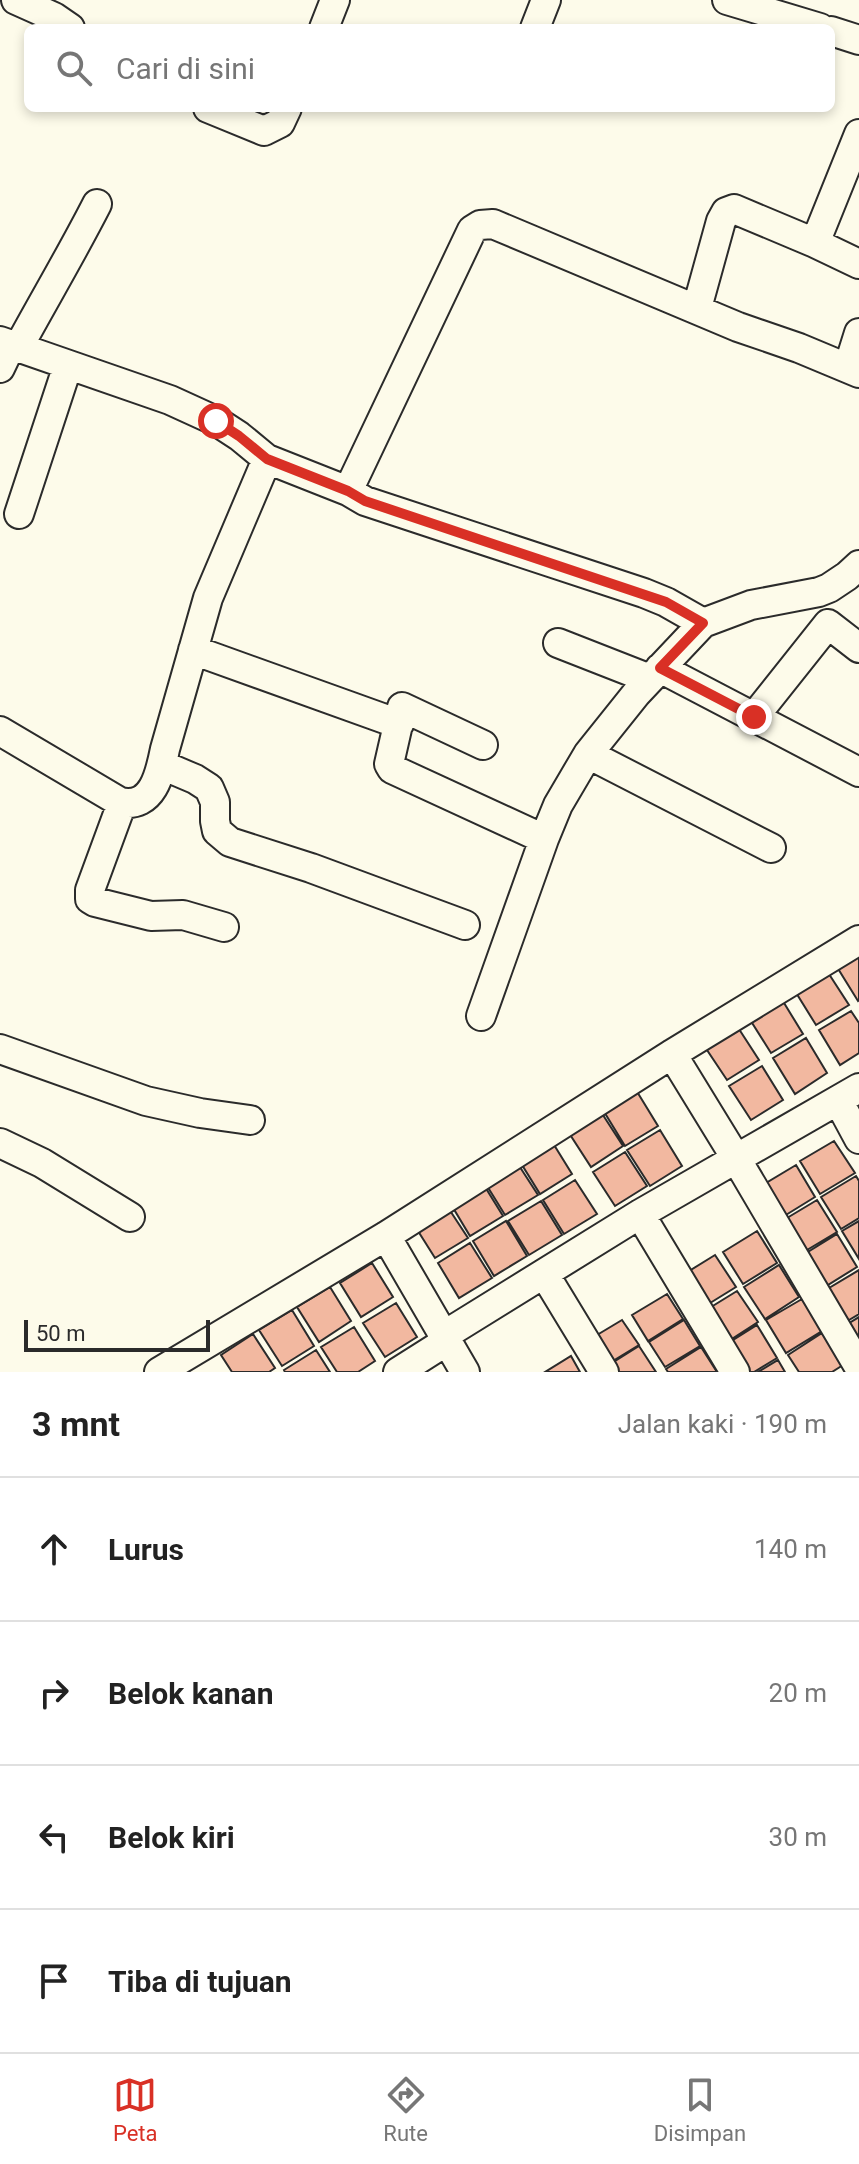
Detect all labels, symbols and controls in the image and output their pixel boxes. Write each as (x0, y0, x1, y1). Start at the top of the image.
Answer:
search box (24, 24, 835, 112)
icon: search (52, 46, 96, 90)
text: Cari di sini (116, 51, 255, 86)
route start (198, 403, 234, 439)
route end (736, 699, 772, 735)
scale bar (24, 1316, 210, 1352)
text: 50 m (36, 1321, 85, 1346)
text: 3 mnt (32, 1404, 120, 1444)
text: Jalan kaki · 190 m (618, 1409, 827, 1439)
icon: ahead (32, 1527, 76, 1571)
text: Lurus (108, 1532, 184, 1567)
text: 140 m (754, 1534, 827, 1564)
icon: right (32, 1671, 76, 1715)
text: Belok kanan (108, 1676, 273, 1711)
text: 20 m (769, 1678, 827, 1708)
icon: left (32, 1815, 76, 1859)
text: Belok kiri (108, 1820, 235, 1855)
text: 30 m (769, 1822, 827, 1852)
icon: arrive (32, 1959, 76, 2003)
text: Tiba di tujuan (108, 1964, 292, 1999)
tab: Peta (113, 2073, 158, 2146)
tab: Rute (383, 2073, 428, 2146)
tab: Disimpan (654, 2073, 746, 2146)

